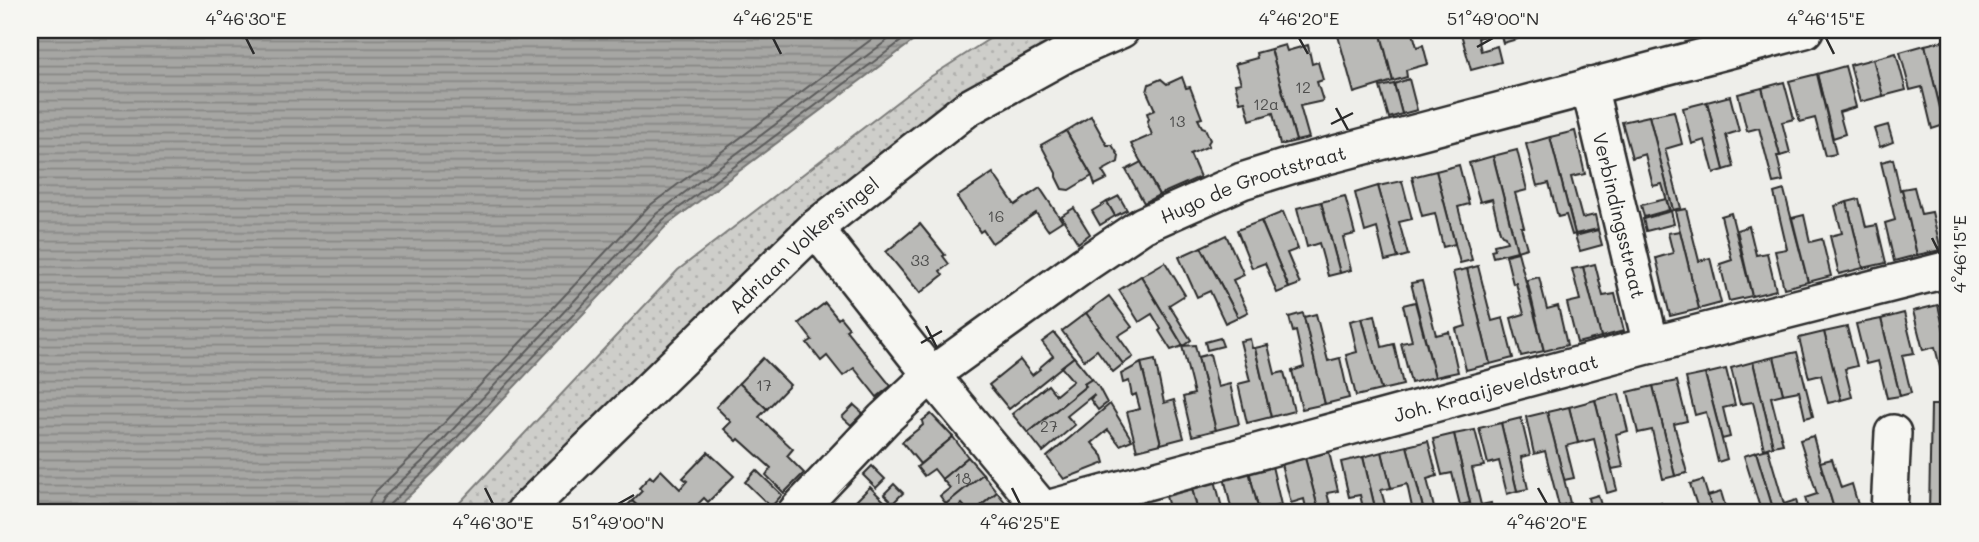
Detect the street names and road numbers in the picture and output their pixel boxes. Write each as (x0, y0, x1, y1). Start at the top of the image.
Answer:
street label: Verbindingsstraat (1588, 130, 1652, 301)
street label: Hugo de Grootstraat (1156, 139, 1349, 228)
street label: Adriaan Volkersingel (723, 170, 884, 318)
street label: Joh. Kraaijeveldstraat (1391, 347, 1601, 427)

